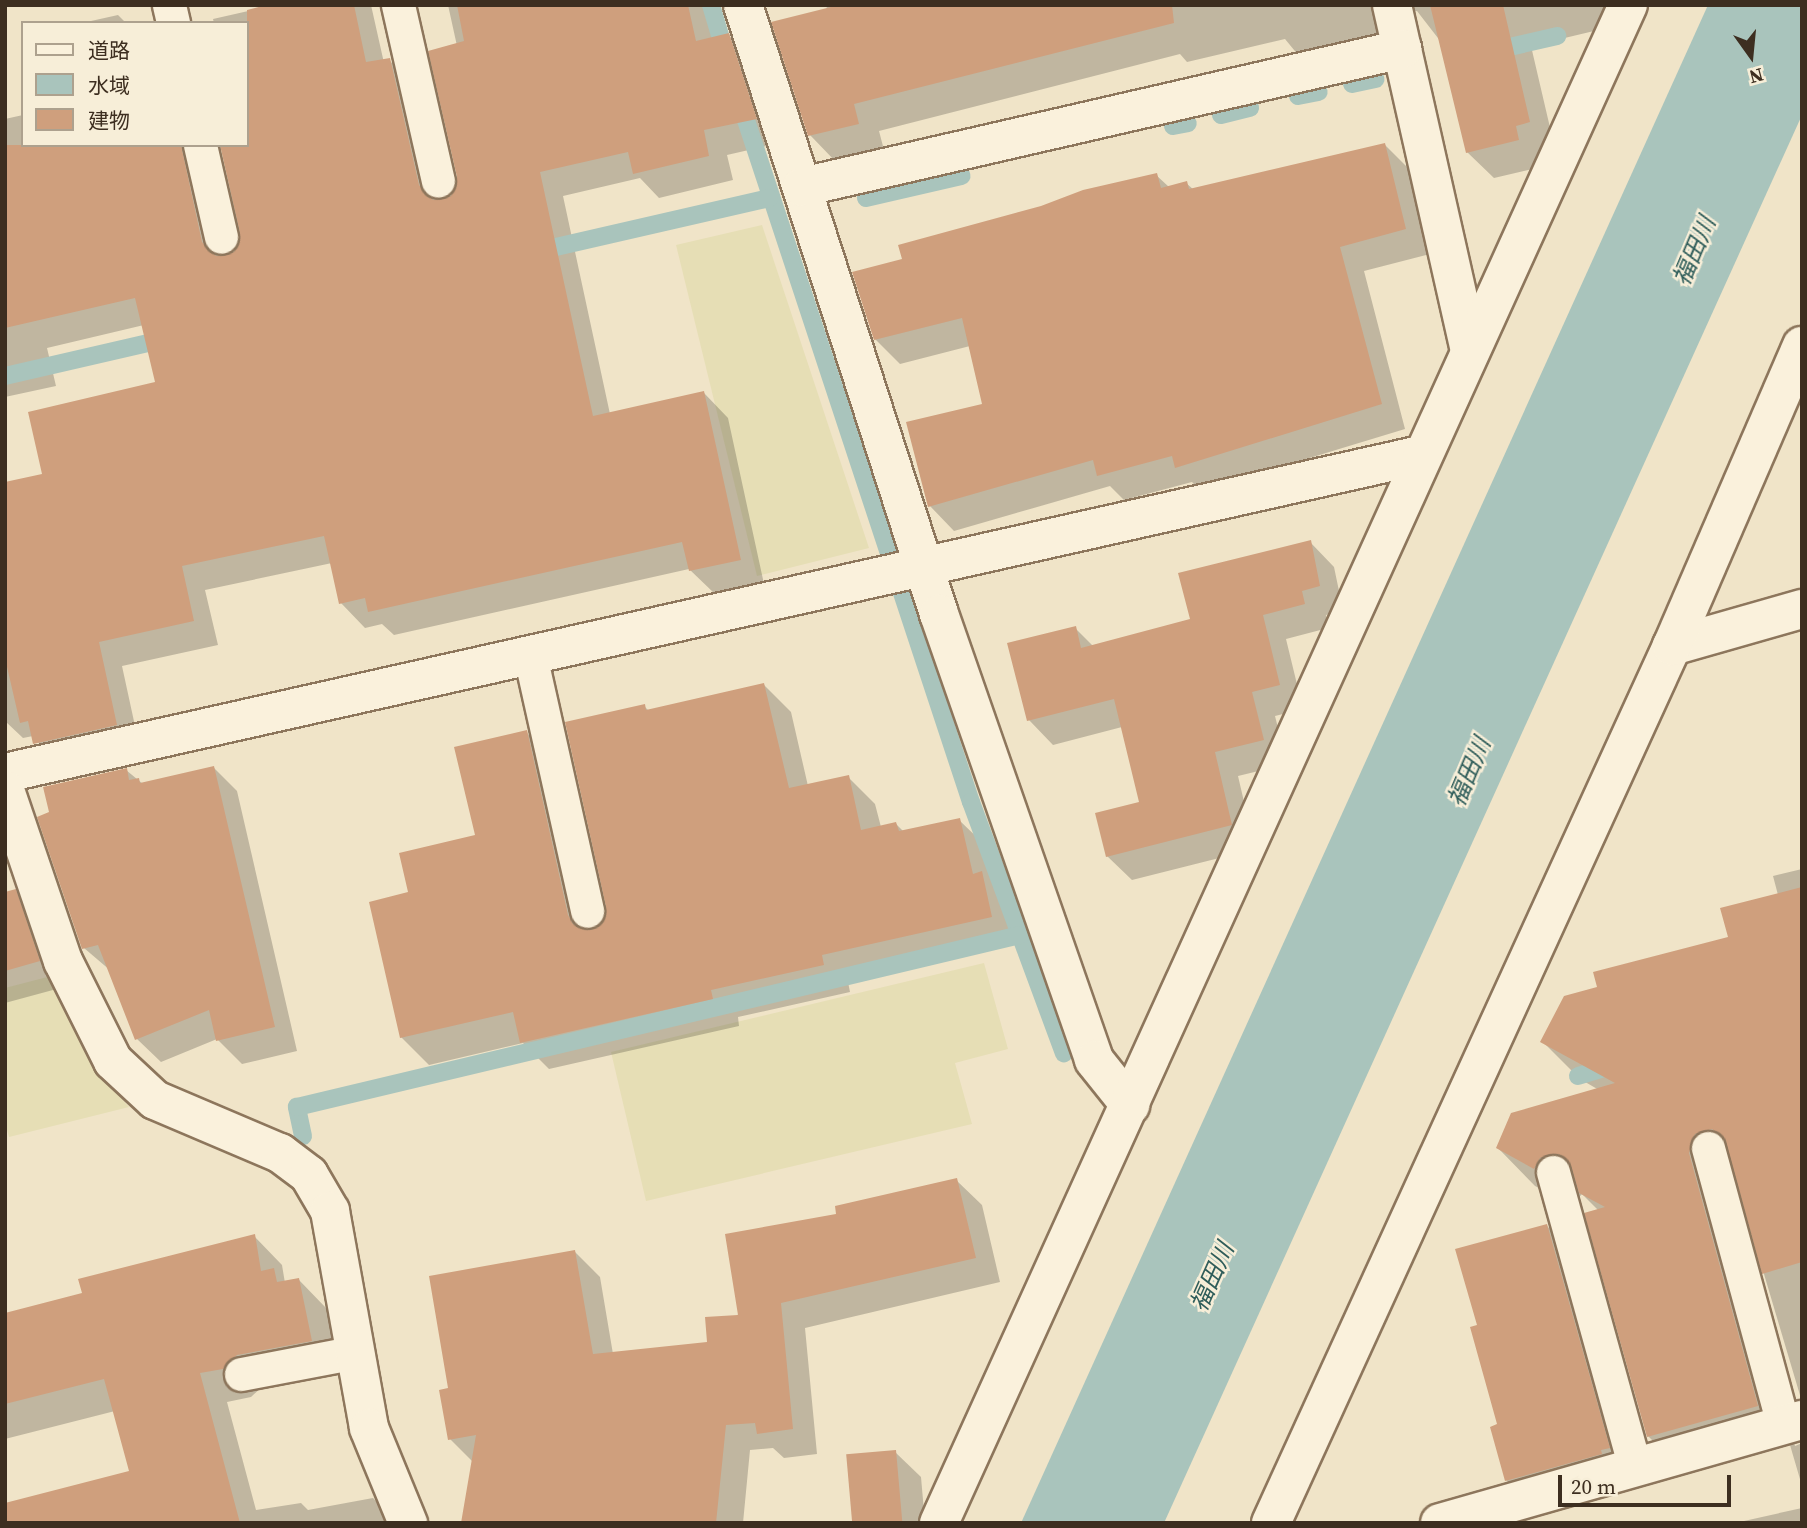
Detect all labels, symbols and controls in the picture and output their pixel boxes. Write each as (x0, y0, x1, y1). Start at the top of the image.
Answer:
legend (21, 21, 248, 147)
north arrow (1716, 21, 1786, 91)
text: 道路 (88, 36, 130, 65)
text: N (1746, 62, 1766, 91)
text: 水域 (88, 71, 130, 100)
text: 建物 (88, 106, 130, 135)
water label: 福田川 (1667, 212, 1721, 290)
water label: 福田川 (1442, 733, 1496, 811)
water label: 福田川 (1184, 1238, 1240, 1316)
scale bar (1562, 1462, 1735, 1506)
text: 20 m (1571, 1472, 1616, 1501)

